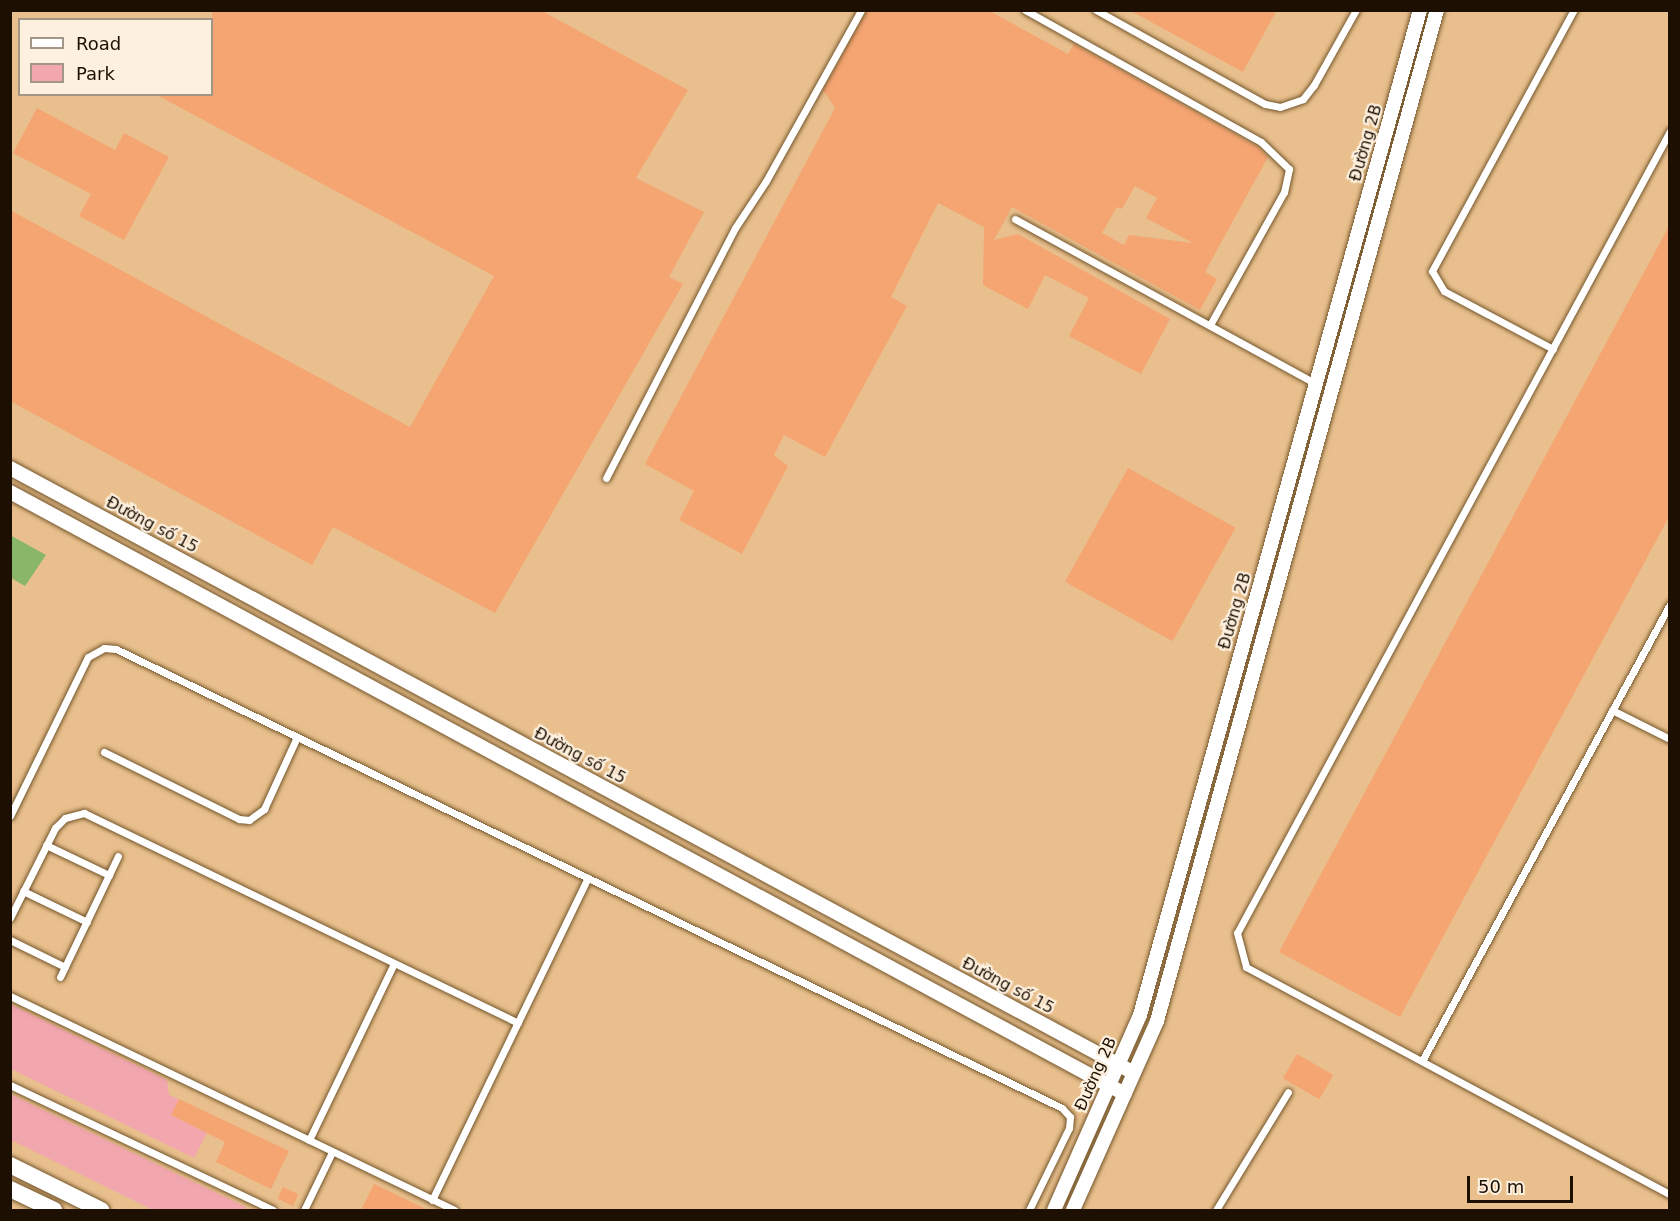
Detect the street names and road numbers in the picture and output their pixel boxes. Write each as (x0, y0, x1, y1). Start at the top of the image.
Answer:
street label: Đường 2B (1346, 102, 1386, 184)
street label: Đường số 15 (103, 493, 201, 557)
street label: Đường 2B (1215, 570, 1255, 652)
street label: Đường số 15 (531, 724, 629, 788)
street label: Đường số 15 (959, 954, 1057, 1018)
street label: Đường 2B (1071, 1034, 1121, 1114)

